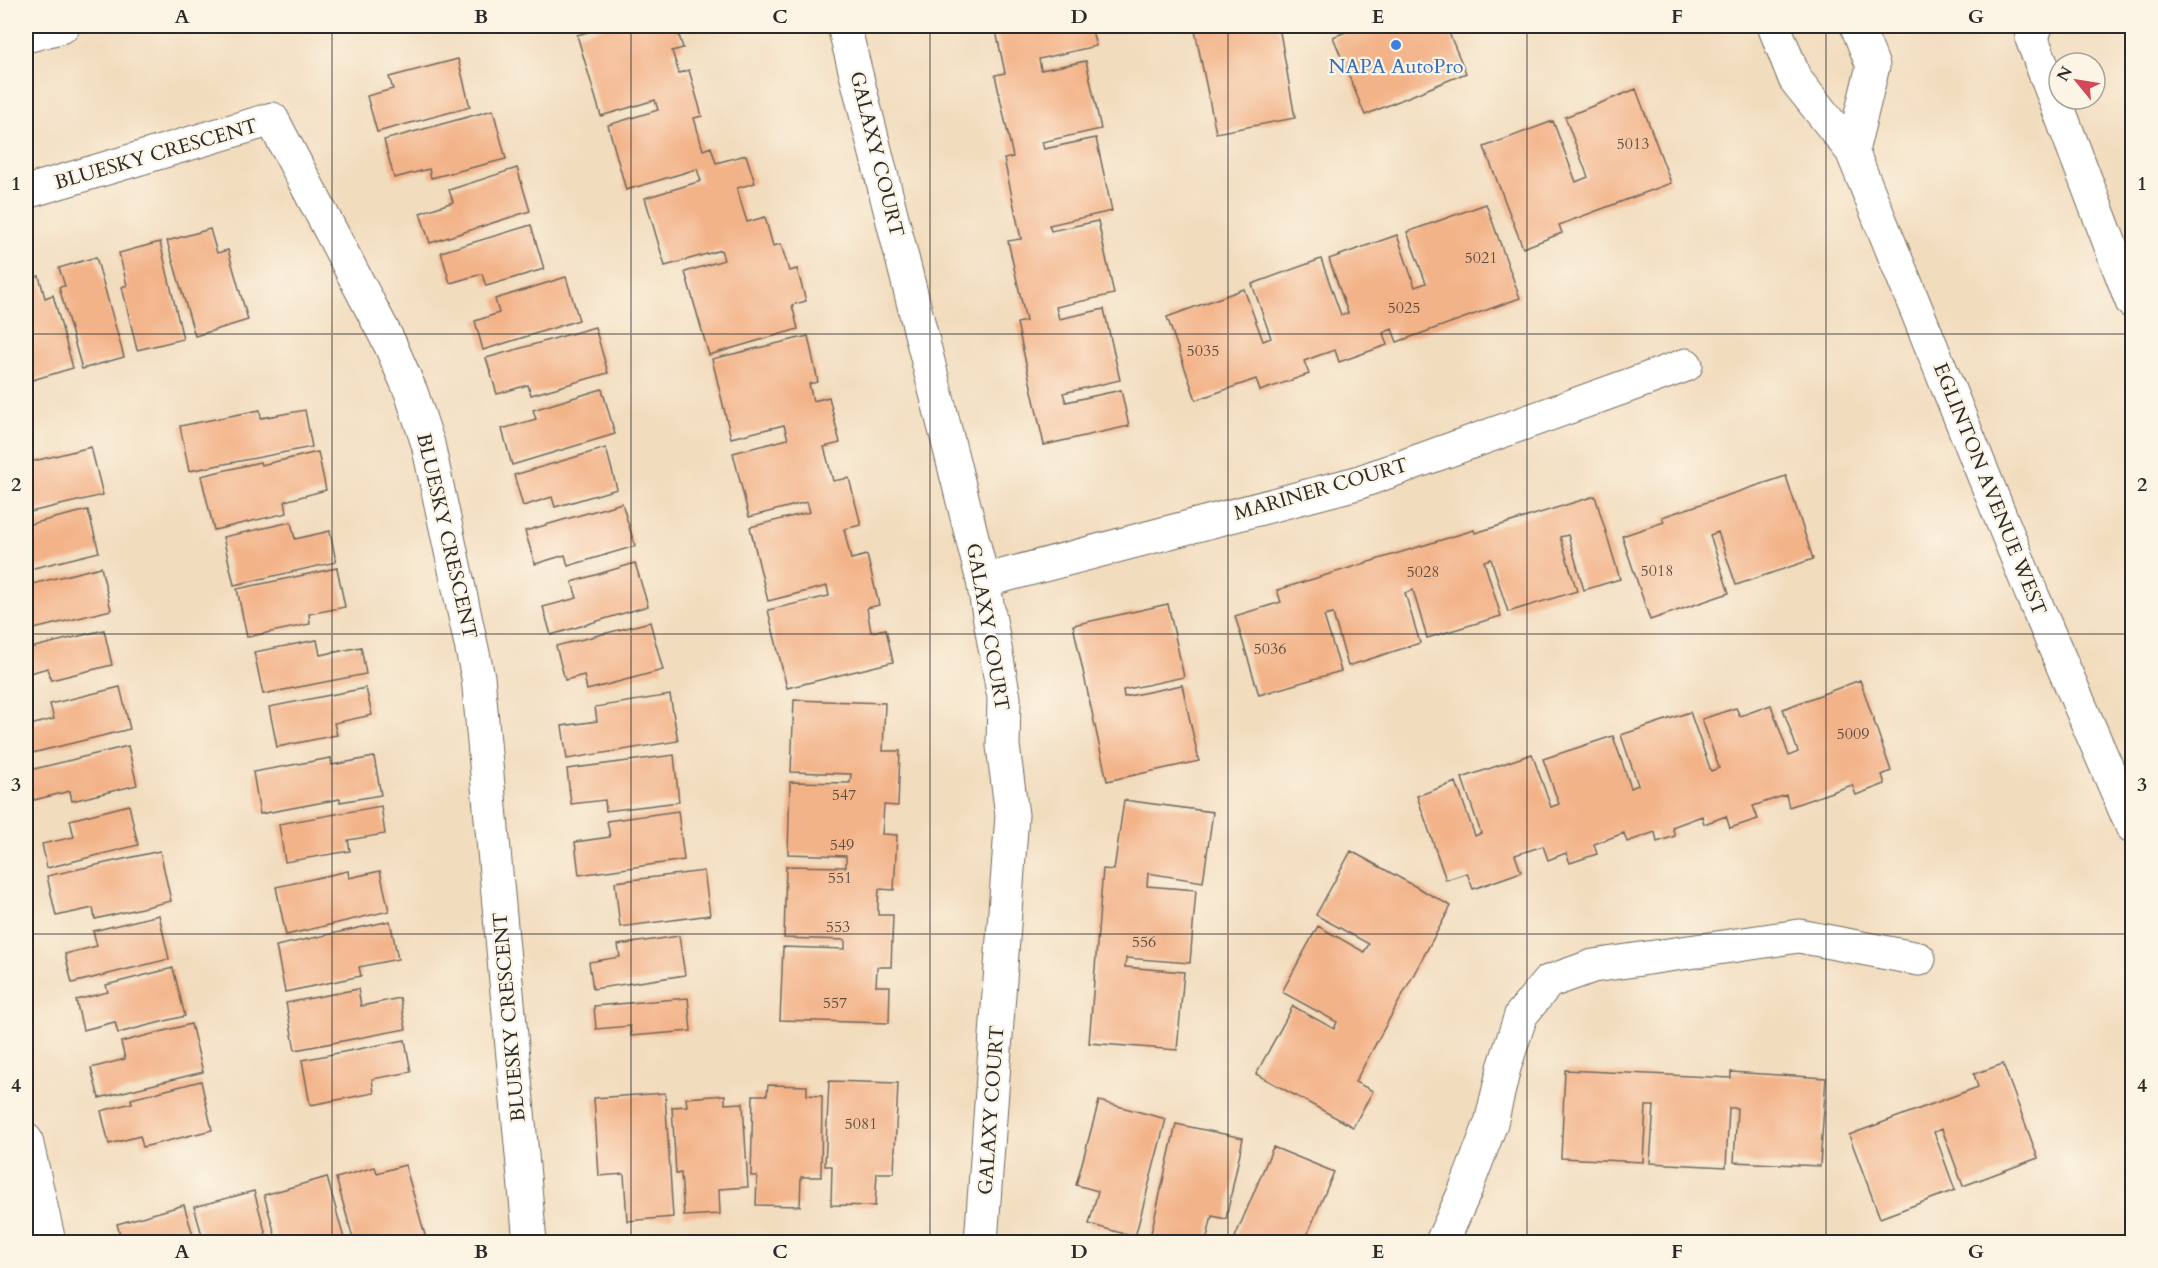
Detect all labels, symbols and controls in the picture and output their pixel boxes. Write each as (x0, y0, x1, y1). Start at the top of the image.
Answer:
text: A (174, 3, 190, 30)
text: B (474, 3, 488, 30)
text: C (772, 3, 788, 30)
text: D (1070, 3, 1088, 30)
text: E (1372, 3, 1384, 30)
text: F (1671, 3, 1683, 30)
text: G (1968, 3, 1984, 30)
marker: NAPA AutoPro (1389, 38, 1403, 52)
north arrow (2047, 51, 2107, 111)
place label: NAPA AutoPro (1329, 53, 1464, 80)
text: N (2052, 62, 2078, 86)
street label: GALAXY COURT (843, 68, 911, 240)
street label: BLUESKY CRESCENT (51, 112, 261, 196)
house number: 5013 (1617, 133, 1649, 155)
text: 1 (11, 170, 21, 197)
text: 1 (2137, 170, 2147, 197)
house number: 5021 (1465, 247, 1497, 269)
house number: 5025 (1388, 297, 1420, 319)
house number: 5035 (1187, 340, 1219, 362)
street label: EGLINTON AVENUE WEST (1927, 359, 2053, 620)
street label: BLUESKY CRESCENT (410, 430, 484, 642)
street label: MARINER COURT (1231, 451, 1411, 527)
text: 2 (11, 471, 21, 498)
text: 2 (2137, 471, 2147, 498)
street label: GALAXY COURT (960, 541, 1016, 713)
house number: 5018 (1641, 560, 1673, 582)
house number: 5028 (1407, 561, 1439, 583)
house number: 5036 (1254, 638, 1286, 660)
house number: 5009 (1837, 723, 1869, 745)
text: 3 (11, 771, 21, 798)
text: 3 (2137, 771, 2147, 798)
house number: 547 (832, 784, 856, 806)
house number: 549 (830, 834, 854, 856)
house number: 551 (828, 867, 852, 889)
street label: BLUESKY CRESCENT (486, 911, 532, 1123)
house number: 553 (826, 916, 850, 938)
house number: 556 (1132, 931, 1156, 953)
house number: 557 (823, 992, 847, 1014)
street label: GALAXY COURT (972, 1024, 1010, 1196)
text: 4 (11, 1072, 21, 1099)
text: 4 (2137, 1072, 2147, 1099)
house number: 5081 (845, 1113, 877, 1135)
text: A (174, 1238, 190, 1265)
text: B (474, 1238, 488, 1265)
text: C (772, 1238, 788, 1265)
text: D (1070, 1238, 1088, 1265)
text: E (1372, 1238, 1384, 1265)
text: F (1671, 1238, 1683, 1265)
text: G (1968, 1238, 1984, 1265)

